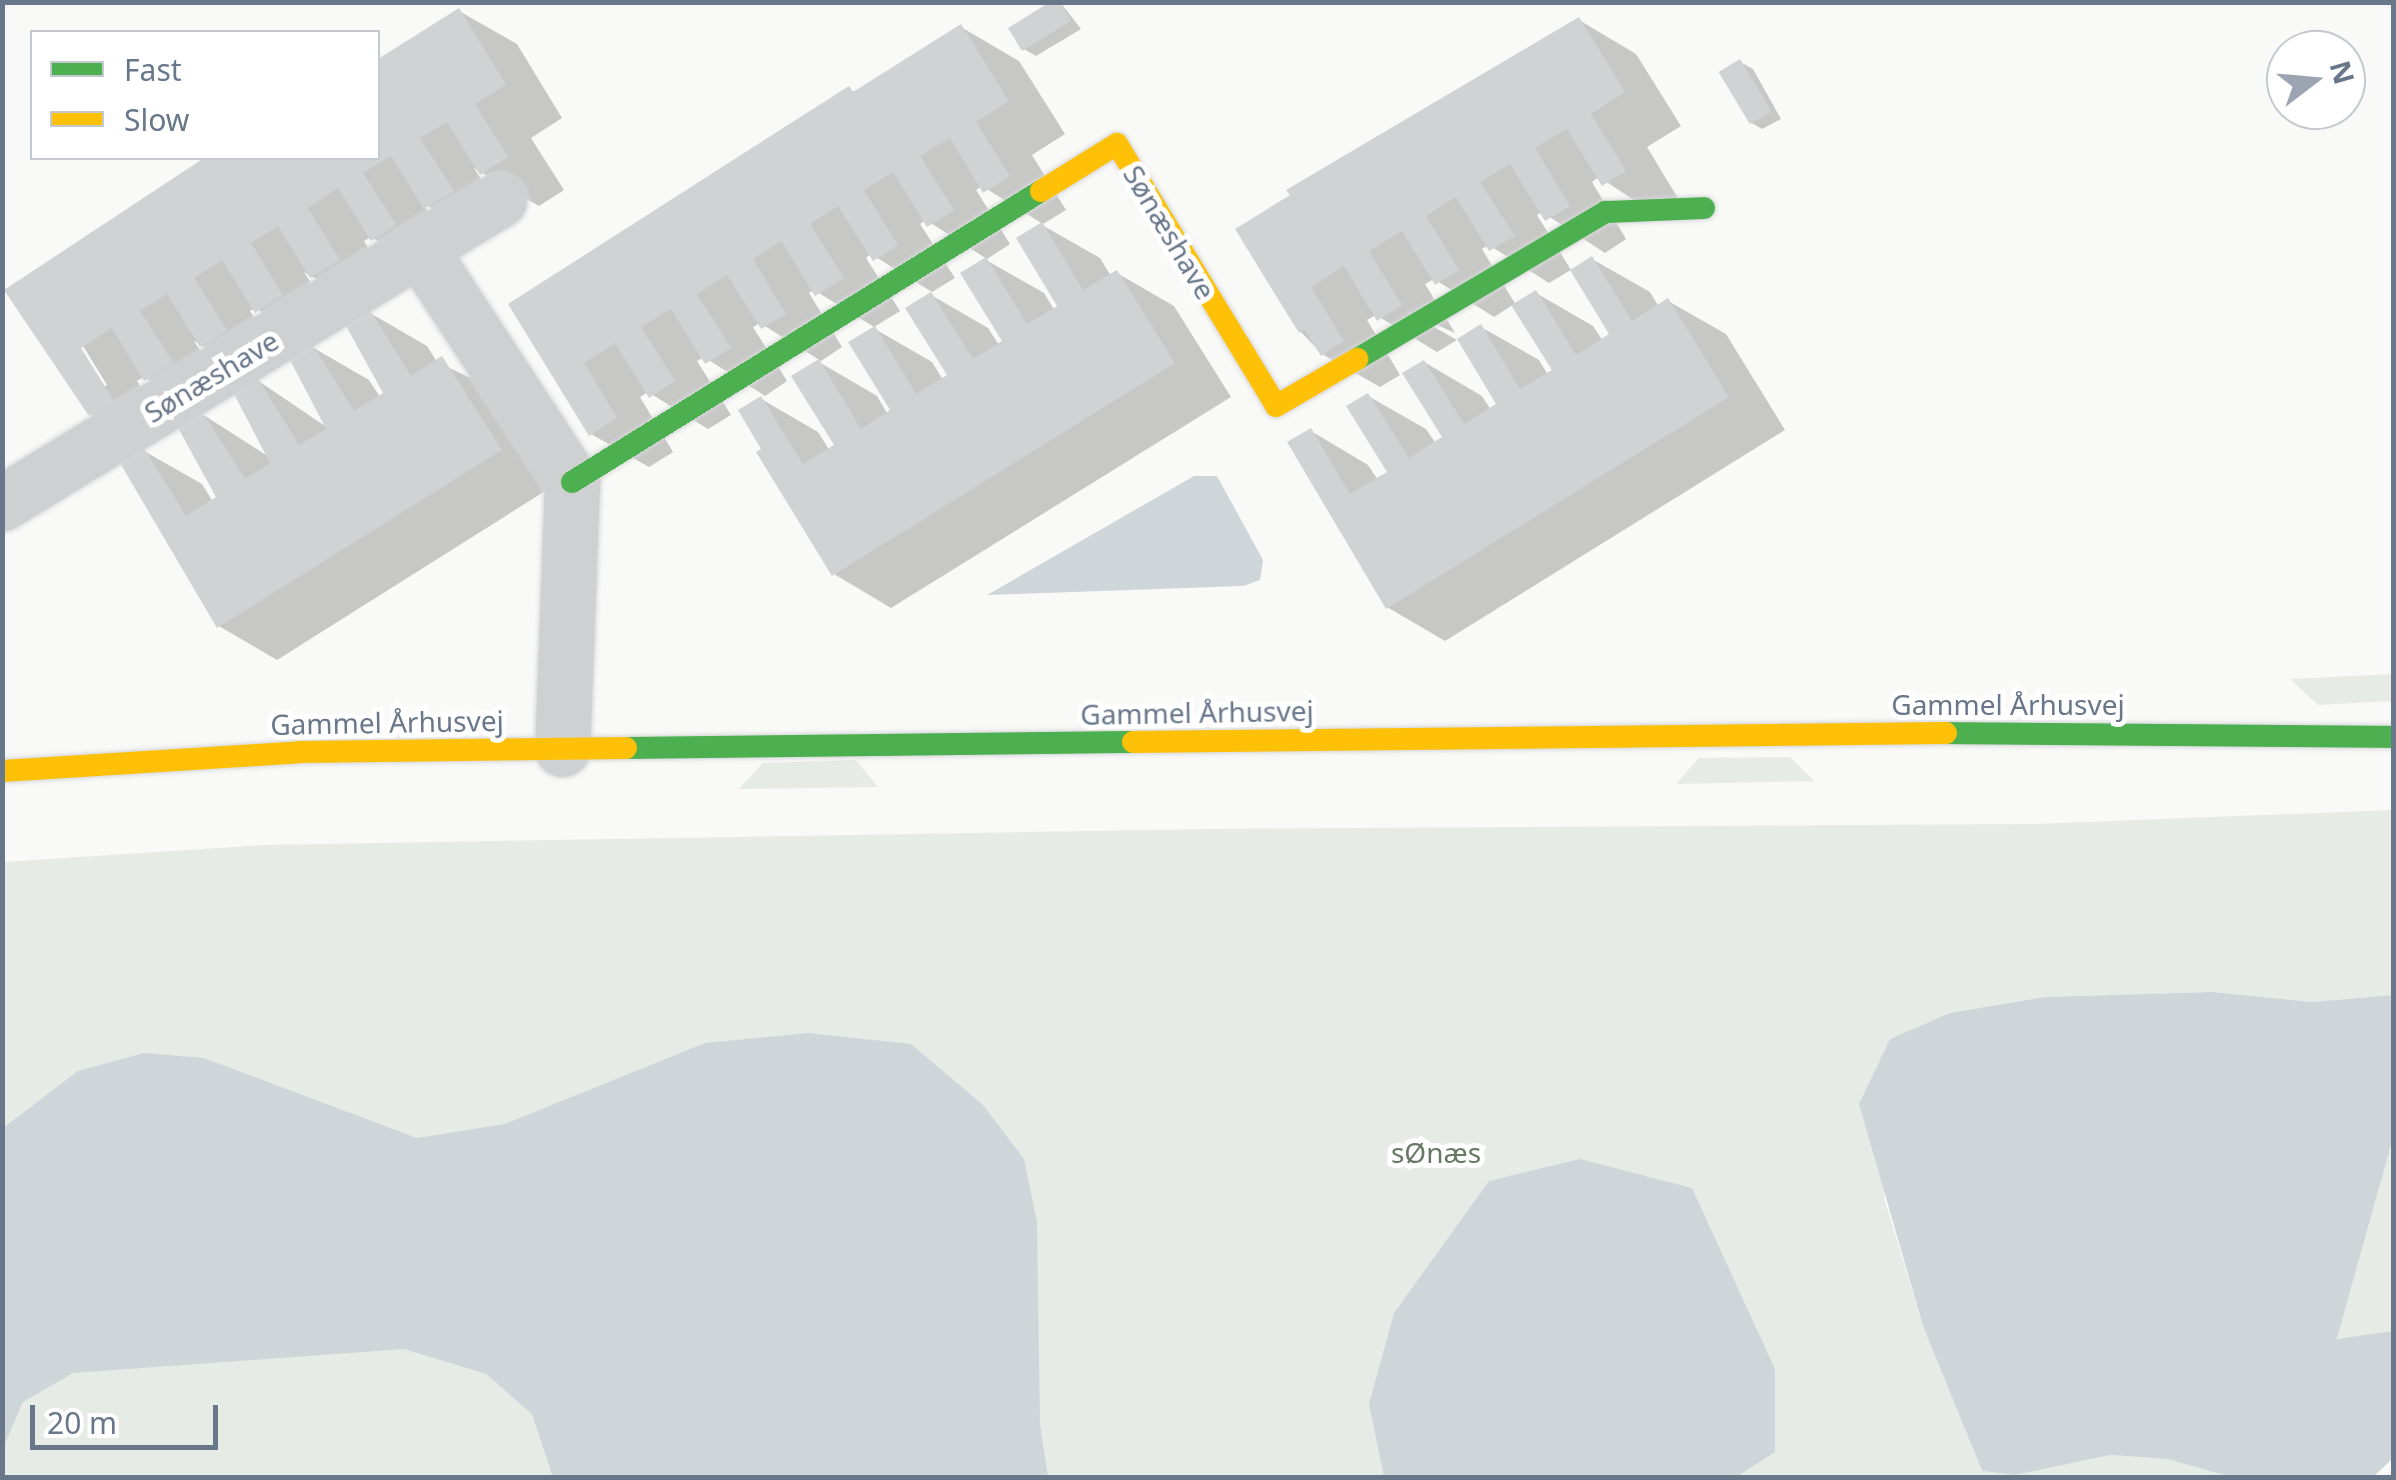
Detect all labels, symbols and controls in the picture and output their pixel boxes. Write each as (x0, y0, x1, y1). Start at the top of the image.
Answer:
legend (30, 30, 380, 160)
north arrow (2266, 30, 2366, 130)
text: Fast (124, 49, 182, 90)
text: N (2322, 56, 2364, 88)
text: Slow (124, 99, 189, 140)
street label: Sønæshave (1117, 159, 1223, 305)
street label: Sønæshave (138, 323, 284, 429)
street label: Gammel Århusvej (1891, 687, 2125, 721)
street label: Gammel Århusvej (1080, 693, 1314, 731)
street label: Gammel Århusvej (270, 703, 504, 741)
park label: sØnæs (1391, 1135, 1481, 1169)
scale bar (35, 1385, 222, 1447)
text: 20 m (47, 1402, 117, 1443)

